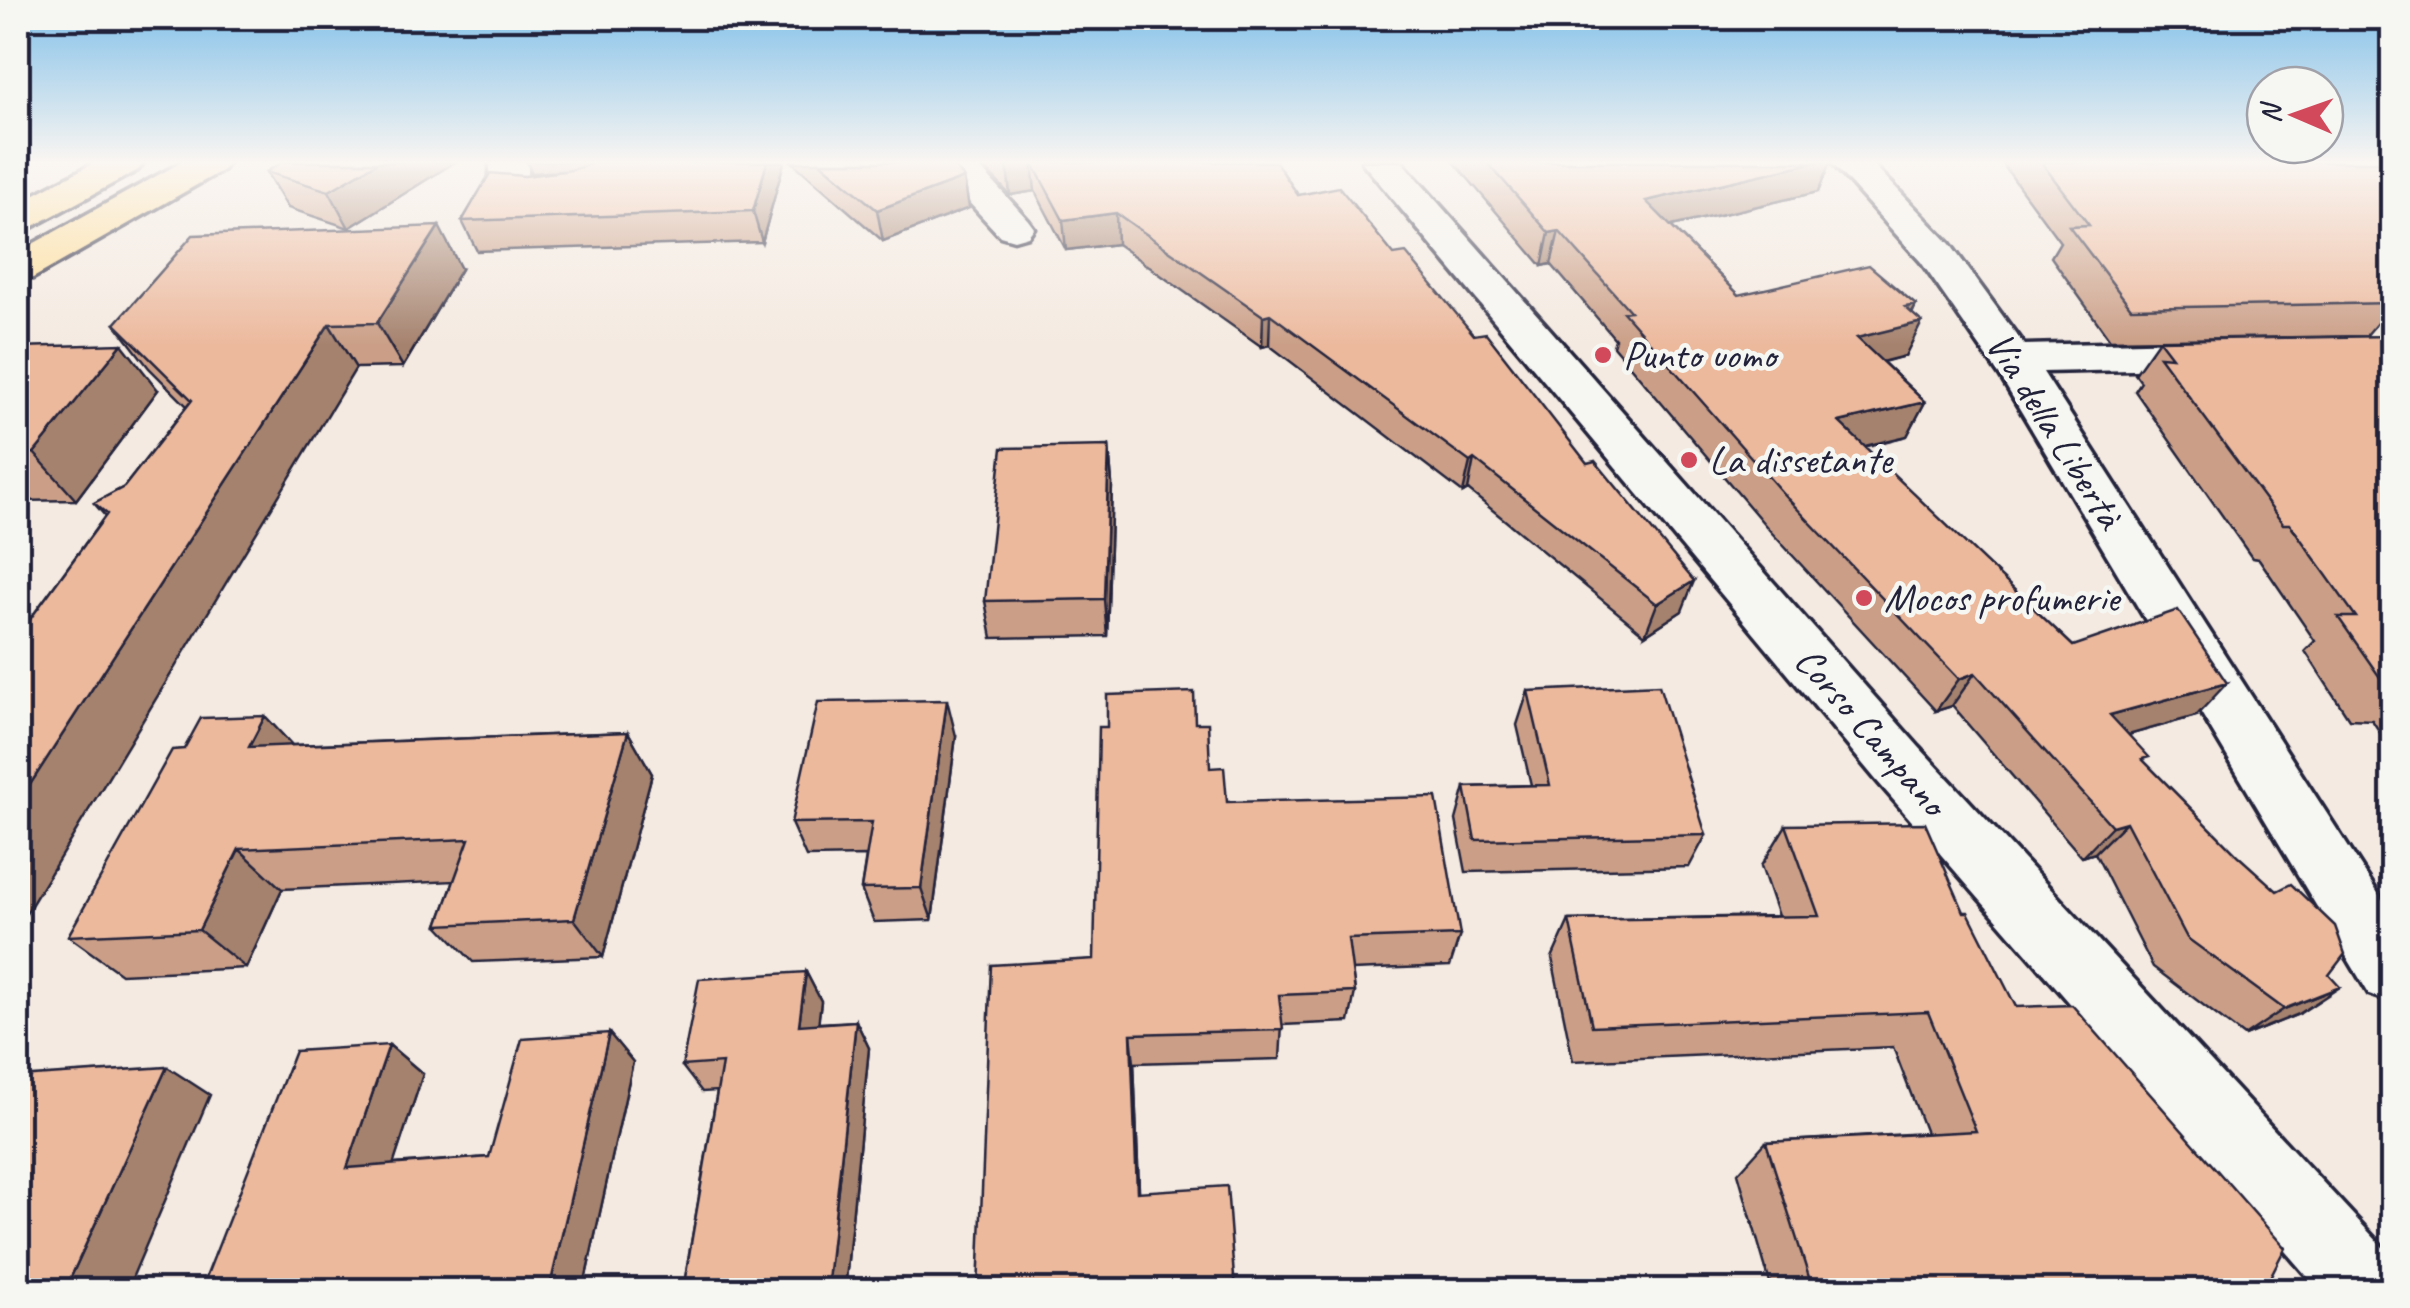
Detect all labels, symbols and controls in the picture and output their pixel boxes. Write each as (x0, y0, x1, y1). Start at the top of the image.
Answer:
north arrow (2245, 65, 2345, 165)
text: N (2253, 100, 2288, 123)
street label: Via della Libertà (1975, 323, 2136, 540)
place label: Punto uomo (1623, 330, 1780, 380)
marker: Punto uomo (1592, 344, 1614, 366)
place label: La dissetante (1709, 435, 1895, 485)
marker: La dissetante (1678, 449, 1700, 471)
place label: Mocos profumerie (1884, 573, 2122, 623)
marker: Mocos profumerie (1853, 587, 1875, 609)
street label: Corso Campano (1784, 636, 1961, 829)

